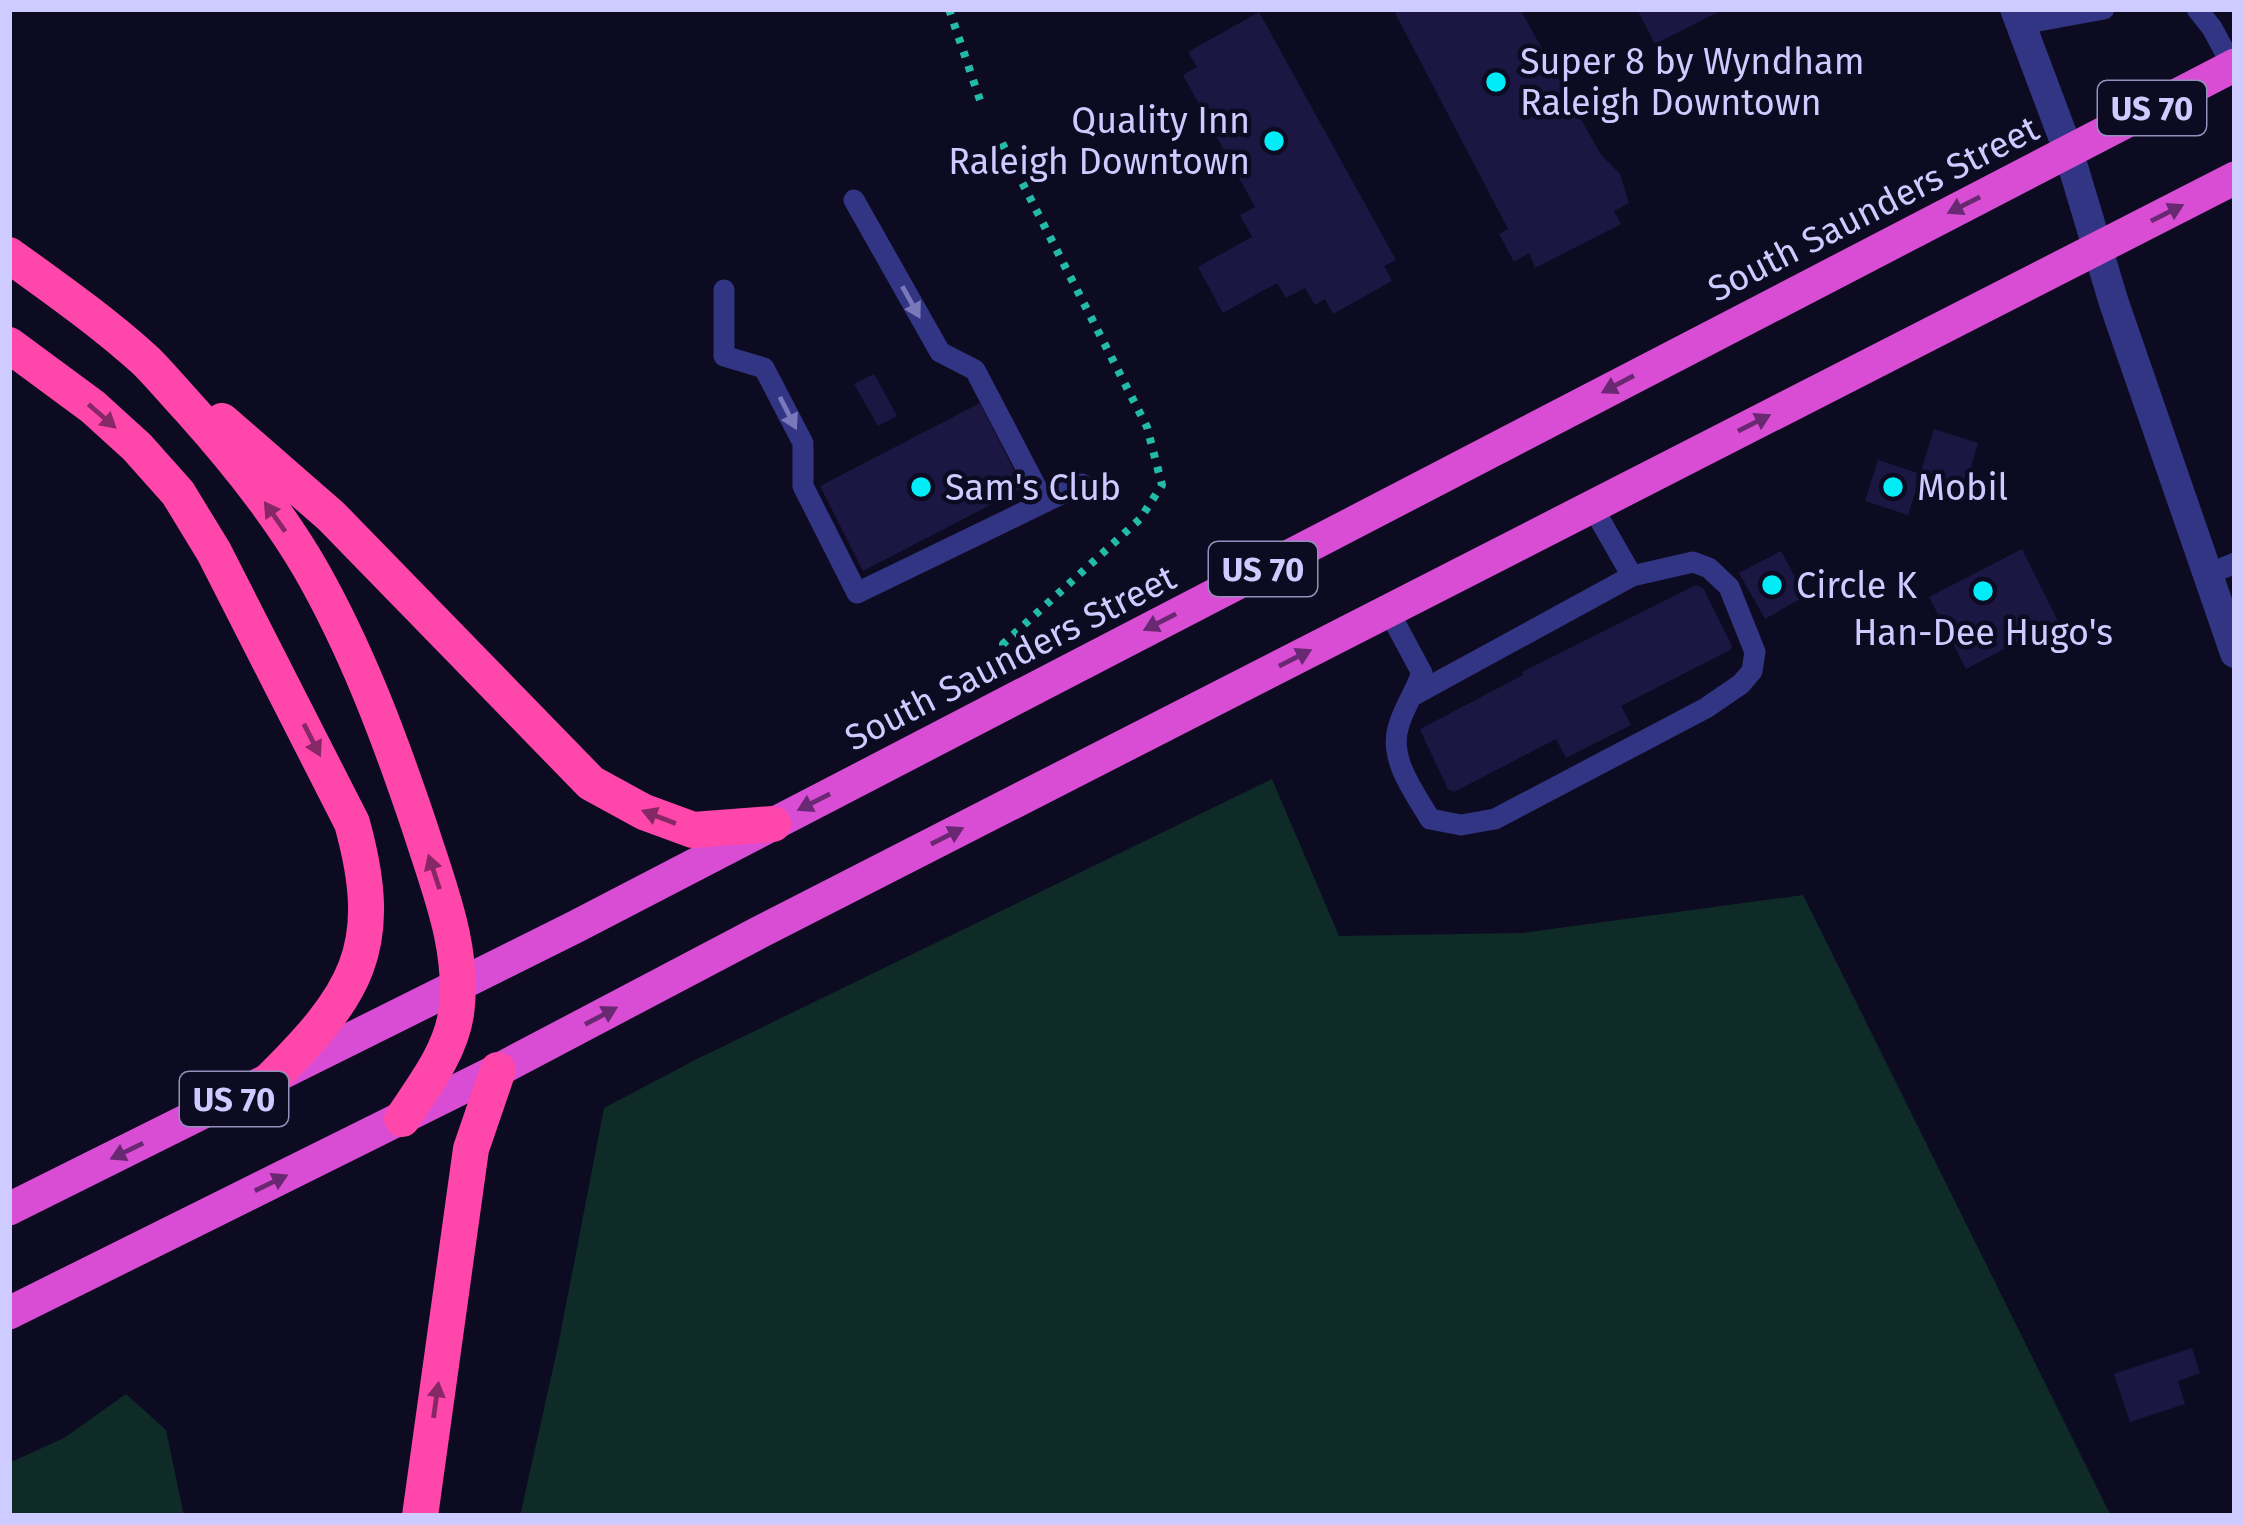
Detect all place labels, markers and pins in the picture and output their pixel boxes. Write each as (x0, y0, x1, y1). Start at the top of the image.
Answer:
place label: Super 8 by Wyndham Raleigh Downtown (1520, 40, 1864, 125)
marker: Super 8 by Wyndham Raleigh Downtown (1483, 69, 1509, 95)
place label: Quality Inn Raleigh Downtown (948, 99, 1250, 184)
marker: Quality Inn Raleigh Downtown (1261, 128, 1287, 154)
place label: Sam's Club (945, 466, 1121, 510)
place label: Mobil (1917, 466, 2008, 510)
marker: Sam's Club (908, 474, 934, 500)
marker: Mobil (1880, 474, 1906, 500)
place label: Circle K (1796, 564, 1918, 608)
marker: Circle K (1759, 572, 1785, 598)
marker: Han-Dee Hugo's (1970, 578, 1996, 604)
place label: Han-Dee Hugo's (1853, 611, 2113, 655)

